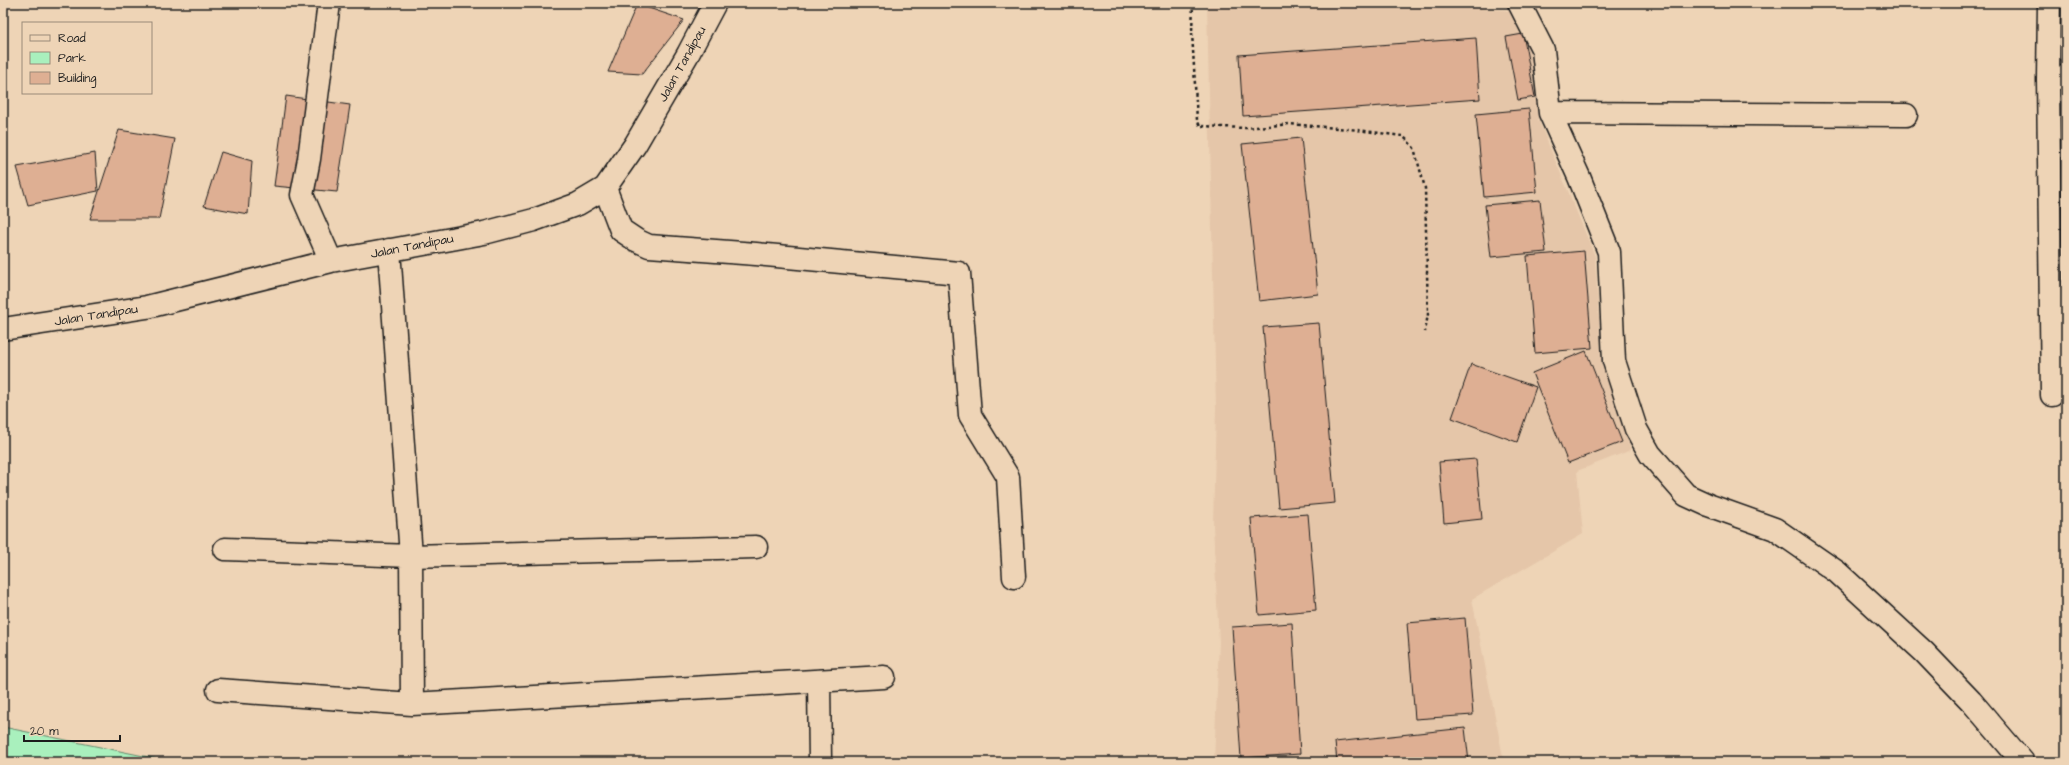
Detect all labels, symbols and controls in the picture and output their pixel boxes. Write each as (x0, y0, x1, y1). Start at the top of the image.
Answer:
legend (22, 22, 152, 94)
street label: Jalan Tandipau (654, 22, 710, 105)
text: Road (58, 30, 86, 47)
text: Park (58, 50, 86, 67)
text: Building (58, 70, 96, 88)
street label: Jalan Tandipau (369, 229, 455, 263)
street label: Jalan Tandipau (53, 299, 139, 330)
scale bar (24, 717, 120, 743)
text: 20 m (30, 723, 59, 740)

